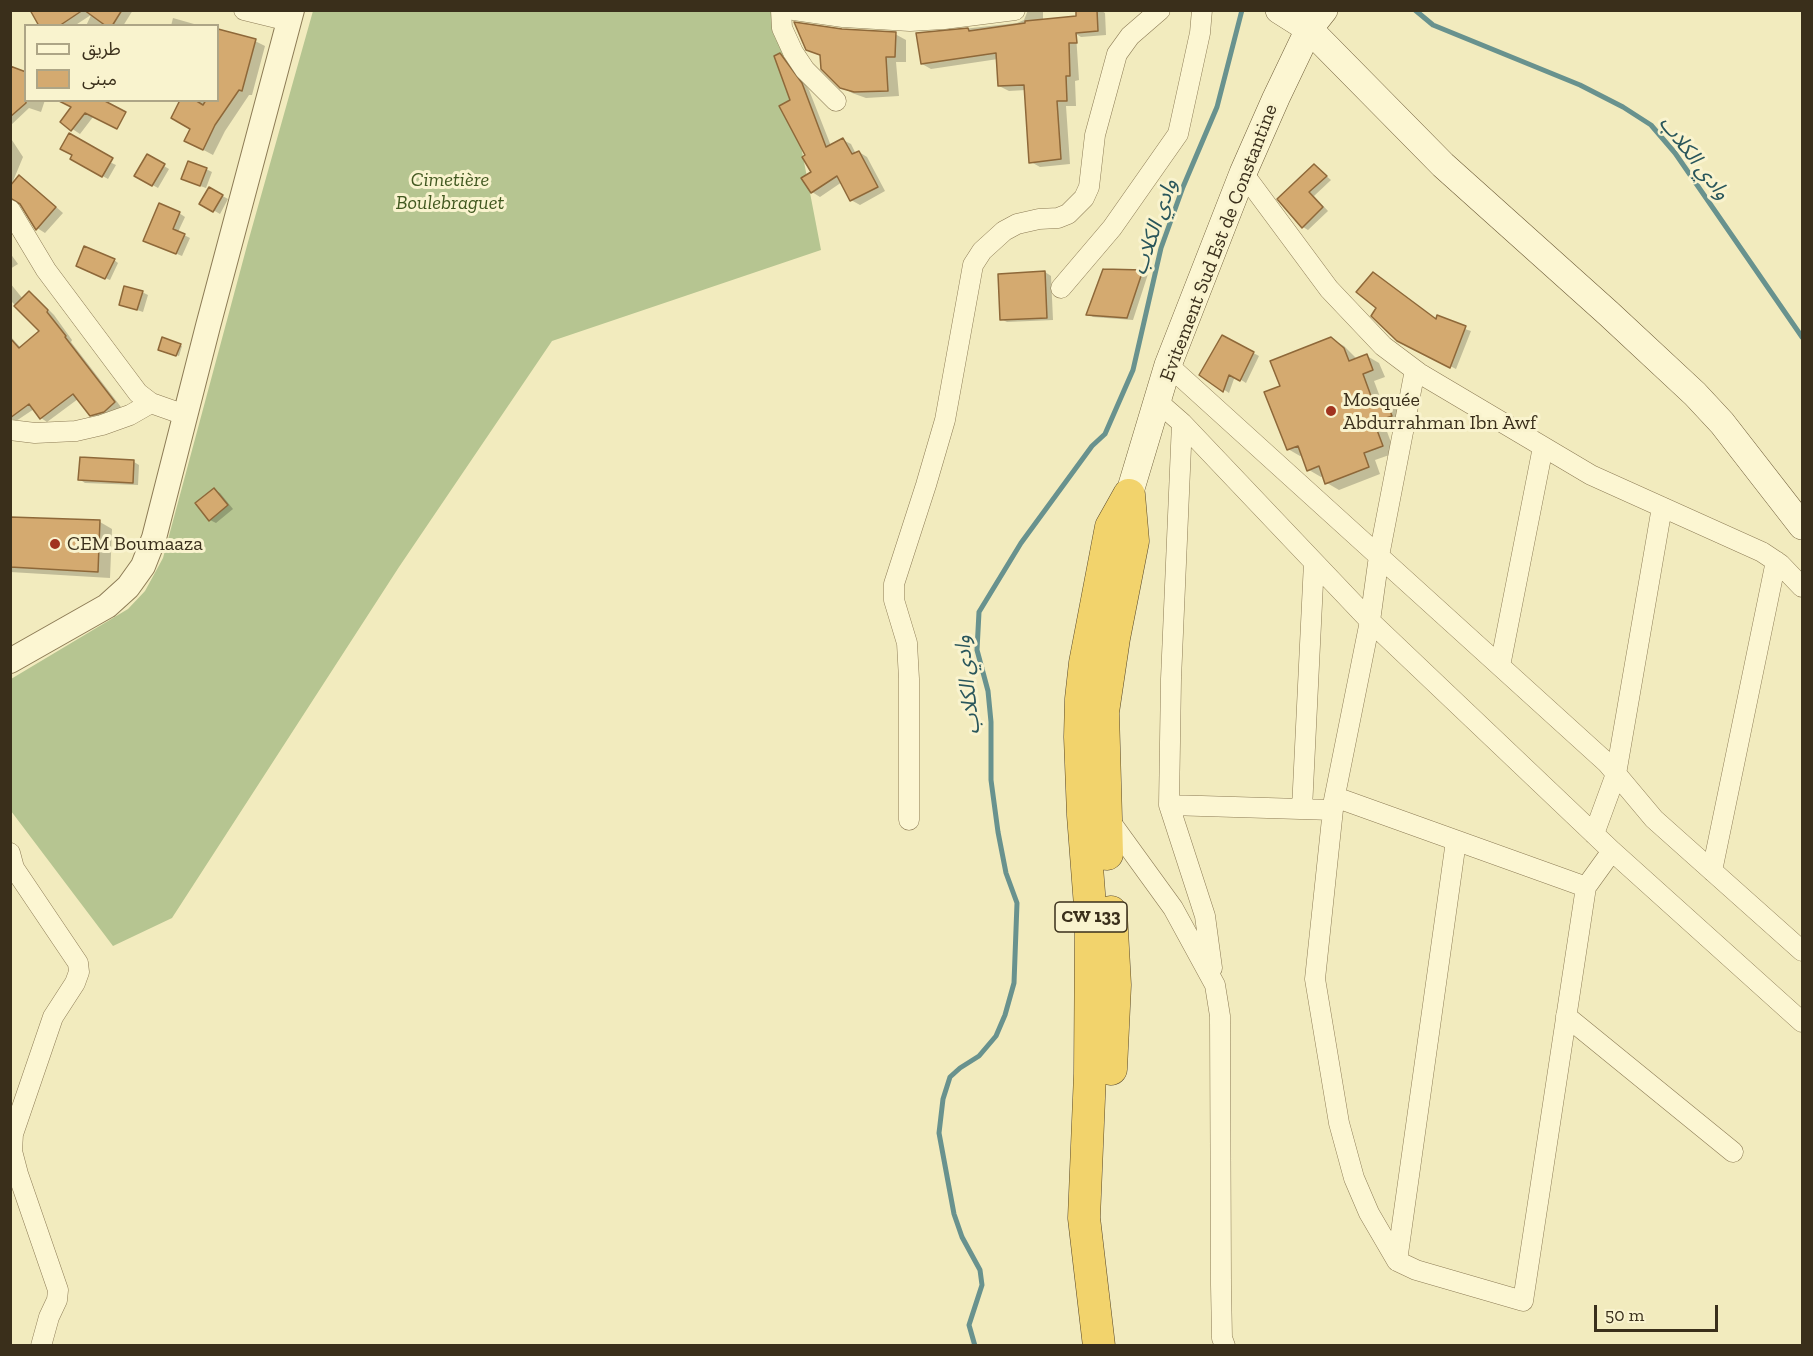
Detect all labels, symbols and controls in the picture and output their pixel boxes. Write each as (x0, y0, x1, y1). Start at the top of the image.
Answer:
legend (24, 24, 219, 102)
text: طريق (82, 38, 121, 60)
text: مبنى (82, 68, 117, 90)
street label: Evitement Sud Est de Constantine (1155, 101, 1283, 385)
water label: وادي الكلاب (1653, 111, 1735, 205)
park label: Cimetière Boulebraguet (396, 168, 504, 215)
water label: وادي الكلاب (1127, 176, 1183, 278)
place label: Mosquée Abdurrahman Ibn Awf (1343, 388, 1536, 435)
marker: Mosquée Abdurrahman Ibn Awf (1324, 404, 1338, 418)
place label: CEM Boumaaza (67, 532, 203, 556)
marker: CEM Boumaaza (48, 537, 62, 551)
water label: وادي الكلاب (950, 634, 986, 736)
road number: CW 133 (1055, 902, 1127, 932)
scale bar (1597, 1293, 1722, 1331)
text: 50 m (1605, 1304, 1644, 1326)

